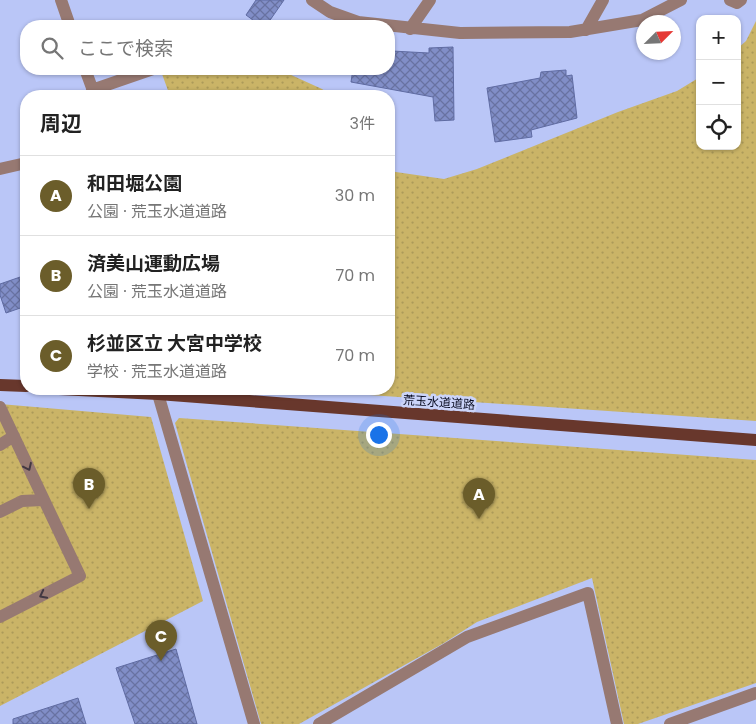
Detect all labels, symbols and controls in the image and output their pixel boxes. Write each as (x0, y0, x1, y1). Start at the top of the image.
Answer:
north arrow (636, 15, 681, 60)
map controls (696, 15, 741, 150)
button: + (696, 15, 741, 60)
search box (20, 20, 395, 75)
icon: search (38, 34, 66, 62)
text: ここで検索 (78, 35, 173, 62)
button: − (696, 60, 741, 105)
button: locate (696, 105, 741, 150)
text: 周辺 (40, 109, 82, 138)
text: 3件 (350, 112, 375, 135)
text: 和田堀公園 (87, 170, 182, 197)
text: A (50, 184, 62, 207)
text: 30 m (335, 184, 375, 207)
text: 公園 · 荒玉水道道路 (87, 200, 227, 223)
text: 済美山運動広場 (87, 250, 220, 277)
text: B (51, 264, 61, 287)
text: 70 m (335, 264, 375, 287)
text: 公園 · 荒玉水道道路 (87, 280, 227, 303)
text: 杉並区立 大宮中学校 (87, 330, 262, 357)
text: C (50, 344, 62, 367)
text: 70 m (335, 344, 375, 367)
text: 学校 · 荒玉水道道路 (87, 360, 227, 383)
street label: 荒玉水道道路 (402, 391, 476, 413)
your location (366, 422, 392, 448)
one-way arrow (21, 462, 32, 471)
pin: B (73, 468, 105, 509)
pin: A (463, 478, 495, 519)
one-way arrow (39, 589, 48, 599)
pin: C (145, 620, 177, 661)

